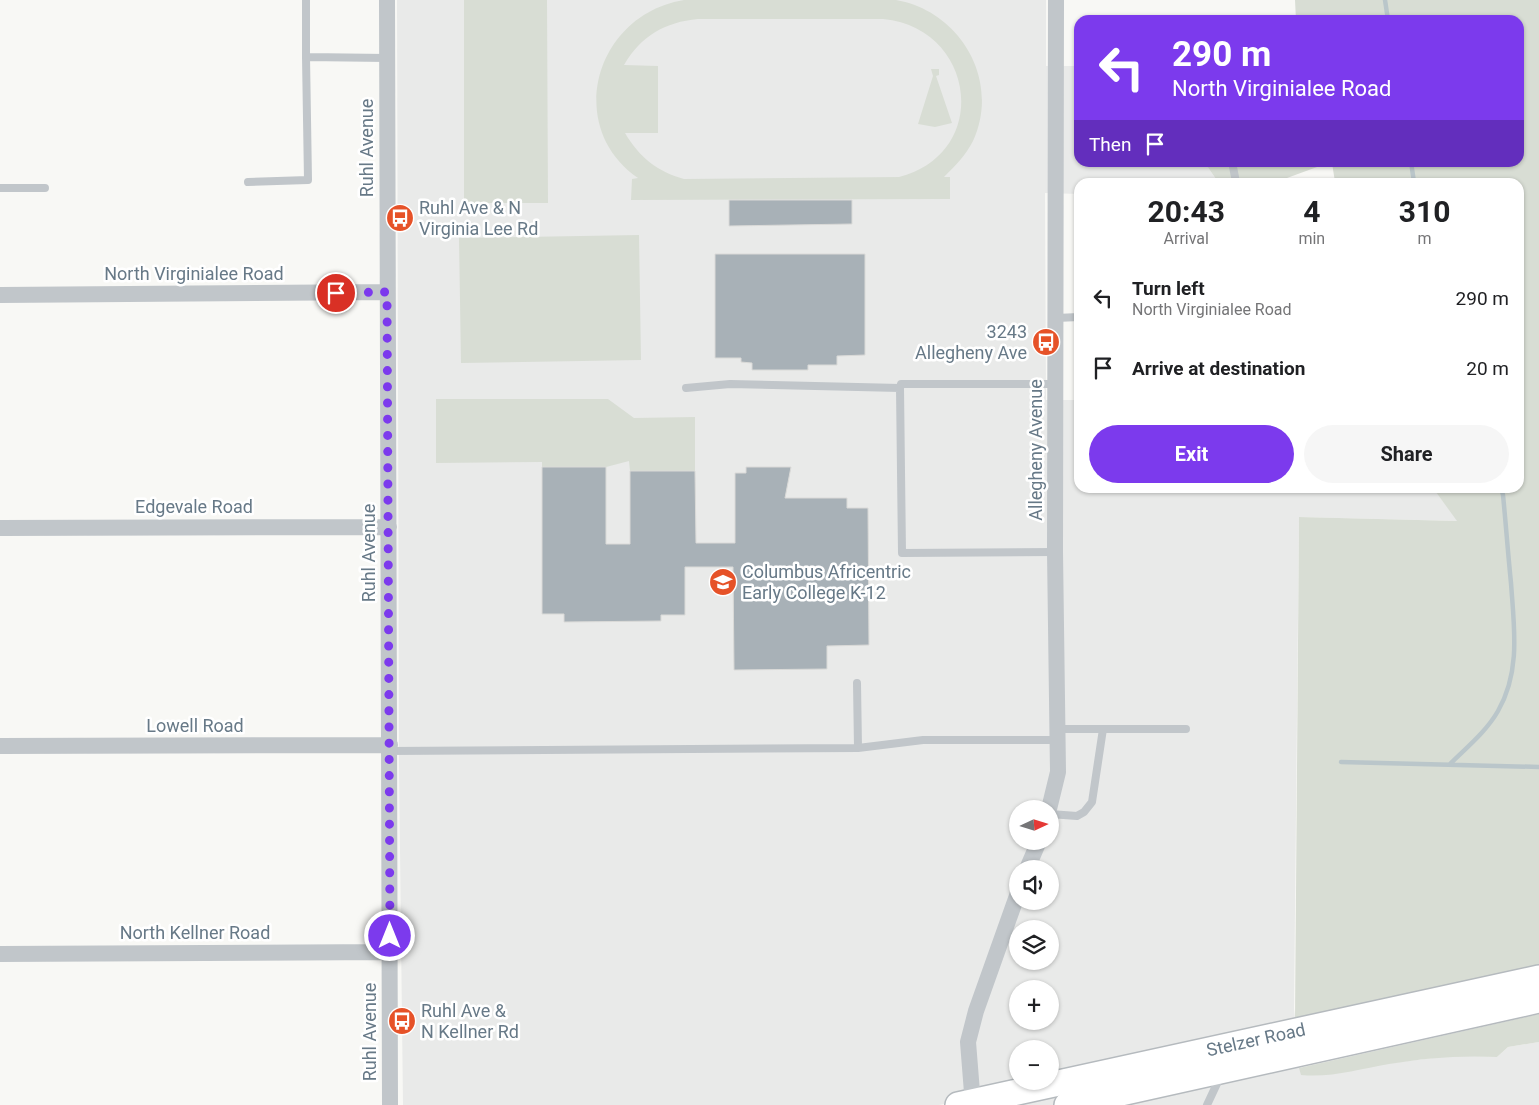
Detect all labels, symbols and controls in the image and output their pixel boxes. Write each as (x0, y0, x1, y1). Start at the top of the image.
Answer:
text: 290 m (1172, 34, 1271, 75)
icon: left (1089, 35, 1154, 100)
text: North Virginialee Road (1172, 76, 1391, 101)
street label: Ruhl Avenue (356, 99, 377, 197)
icon: arrive (1141, 130, 1169, 158)
text: Then (1089, 133, 1131, 156)
text: 20:43 (1148, 194, 1225, 229)
text: 4 (1303, 194, 1320, 229)
text: 310 (1399, 194, 1450, 229)
place label: Ruhl Ave & N Virginia Lee Rd (419, 197, 538, 239)
bus stop icon: Ruhl Ave & N Virginia Lee Rd (385, 203, 415, 233)
text: Arrival (1164, 229, 1209, 248)
text: min (1298, 229, 1325, 248)
text: m (1418, 229, 1432, 248)
street label: North Virginialee Road (104, 263, 284, 284)
pin (315, 272, 357, 314)
text: Turn left (1132, 277, 1205, 300)
icon: arrive (322, 279, 350, 307)
icon: left (1089, 284, 1117, 312)
text: 290 m (1456, 287, 1509, 310)
text: North Virginialee Road (1132, 300, 1292, 319)
place label: 3243 Allegheny Ave (915, 321, 1027, 363)
bus stop icon: 3243 Allegheny Ave (1031, 327, 1061, 357)
icon: arrive (1089, 354, 1117, 382)
text: Arrive at destination (1132, 357, 1305, 380)
text: 20 m (1466, 357, 1509, 380)
street label: Allegheny Avenue (1025, 379, 1046, 521)
button: Exit (1089, 425, 1294, 483)
button: Share (1304, 425, 1509, 483)
street label: Edgevale Road (135, 496, 253, 517)
street label: Ruhl Avenue (358, 504, 379, 602)
place label: Columbus Africentric Early College K-12 (742, 561, 911, 603)
school or university icon: Columbus Africentric Early College K-12 (708, 567, 738, 597)
street label: Lowell Road (146, 715, 244, 736)
north arrow (1009, 800, 1059, 850)
map controls (1009, 800, 1059, 1090)
button: sound (1009, 860, 1059, 910)
position arrow (363, 909, 415, 961)
button: layers (1009, 920, 1059, 970)
street label: North Kellner Road (120, 922, 270, 943)
button: + (1009, 980, 1059, 1030)
street label: Ruhl Avenue (359, 983, 380, 1081)
place label: Ruhl Ave & N Kellner Rd (421, 1000, 519, 1042)
bus stop icon: Ruhl Ave & N Kellner Rd (387, 1006, 417, 1036)
street label: Stelzer Road (1204, 1018, 1307, 1060)
button: − (1009, 1040, 1059, 1090)

